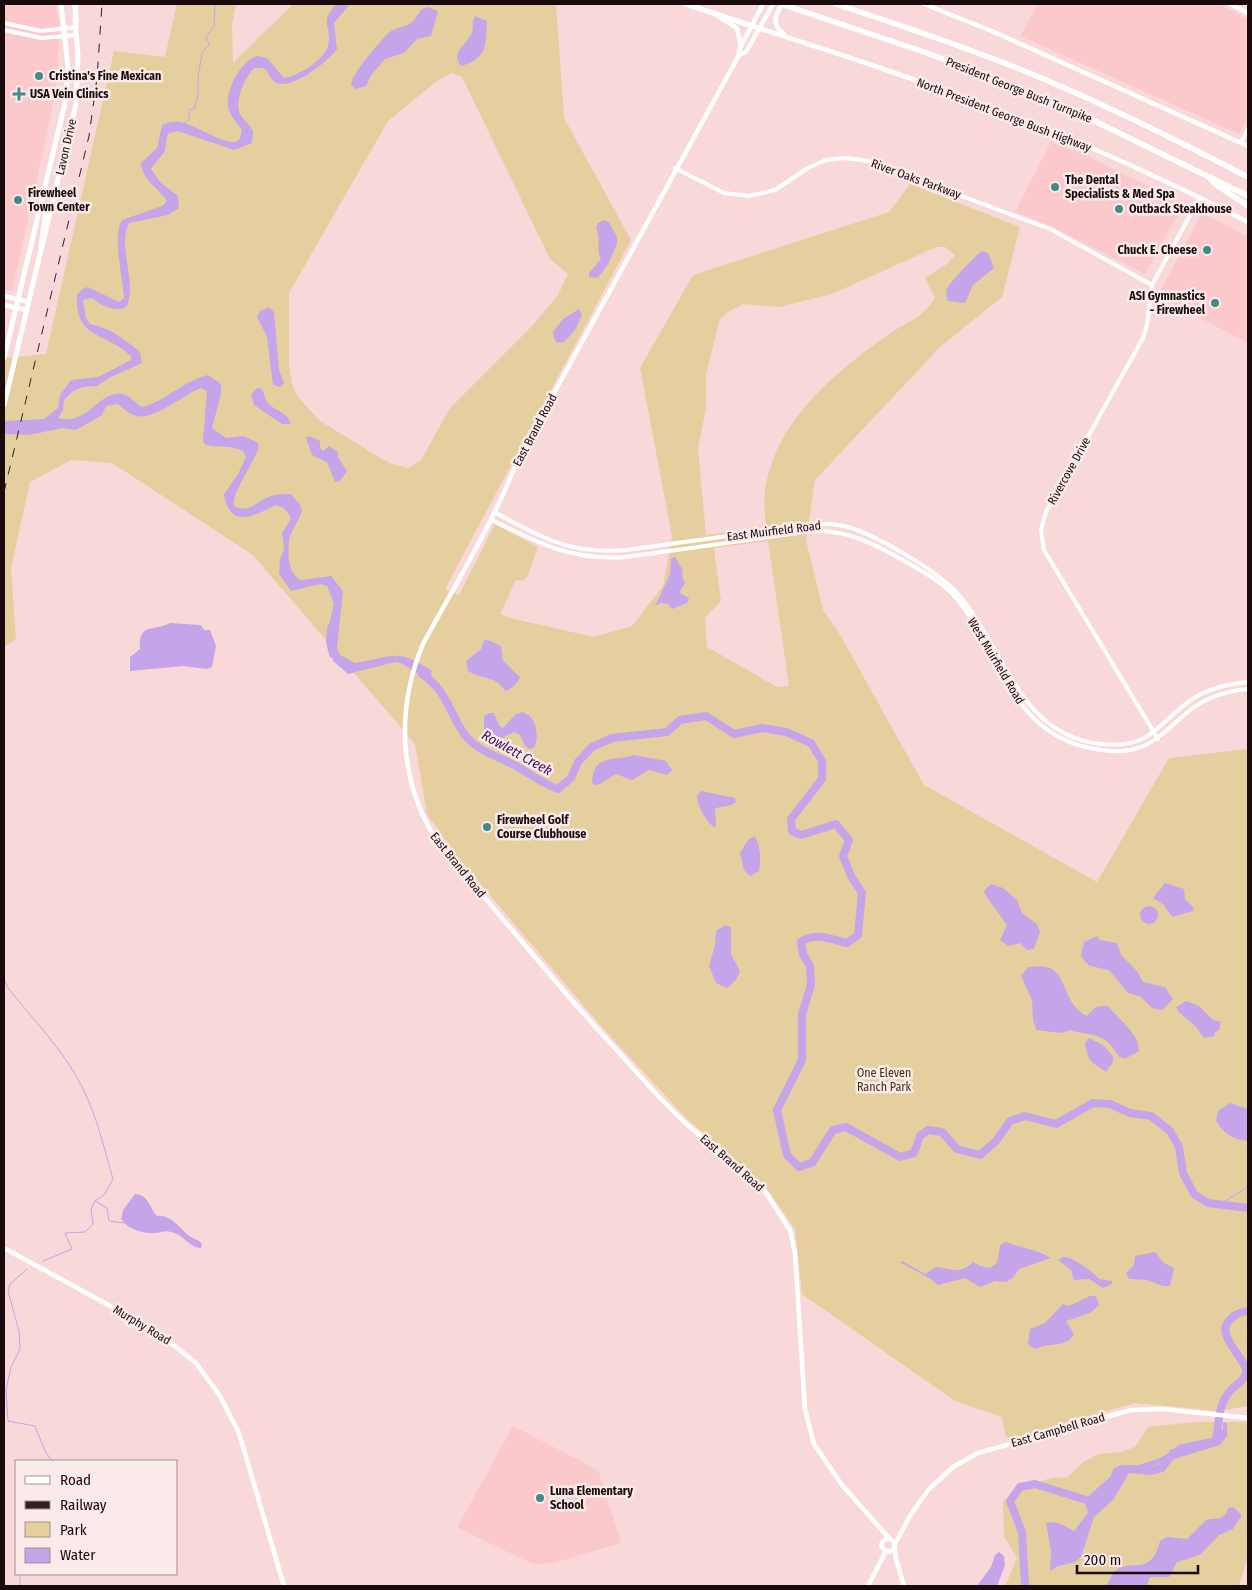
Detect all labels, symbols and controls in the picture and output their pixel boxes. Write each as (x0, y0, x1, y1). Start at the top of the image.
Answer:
street label: President George Bush Turnpike (944, 54, 1094, 126)
place label: Cristina's Fine Mexican (49, 69, 161, 83)
marker: Cristina's Fine Mexican (33, 70, 45, 82)
street label: North President George Bush Highway (915, 75, 1094, 155)
marker: USA Vein Clinics (12, 87, 26, 101)
place label: USA Vein Clinics (30, 87, 109, 101)
street label: Lavon Drive (53, 118, 79, 176)
street label: River Oaks Parkway (869, 156, 963, 202)
place label: The Dental Specialists & Med Spa (1065, 173, 1175, 201)
marker: The Dental Specialists & Med Spa (1049, 181, 1061, 193)
place label: Firewheel Town Center (28, 186, 90, 214)
marker: Firewheel Town Center (12, 194, 24, 206)
place label: Outback Steakhouse (1129, 202, 1232, 216)
marker: Outback Steakhouse (1113, 203, 1125, 215)
place label: Chuck E. Cheese (1118, 243, 1197, 257)
marker: Chuck E. Cheese (1201, 244, 1213, 256)
place label: ASI Gymnastics - Firewheel (1128, 289, 1206, 317)
marker: ASI Gymnastics - Firewheel (1209, 297, 1221, 309)
street label: East Brand Road (510, 391, 560, 469)
street label: Rivercove Drive (1045, 435, 1093, 507)
street label: East Muirfield Road (726, 518, 822, 544)
street label: West Muirfield Road (965, 615, 1027, 707)
water label: Rowlett Creek (479, 727, 555, 779)
place label: Firewheel Golf Course Clubhouse (497, 813, 586, 841)
marker: Firewheel Golf Course Clubhouse (481, 821, 493, 833)
street label: East Brand Road (427, 830, 489, 900)
park label: One Eleven Ranch Park (857, 1066, 912, 1094)
street label: East Brand Road (697, 1132, 767, 1194)
street label: Murphy Road (111, 1302, 173, 1348)
street label: East Campbell Road (1009, 1410, 1107, 1450)
legend (15, 1460, 178, 1575)
text: Road (60, 1471, 91, 1489)
place label: Luna Elementary School (550, 1484, 633, 1512)
marker: Luna Elementary School (534, 1492, 546, 1504)
text: Railway (60, 1496, 107, 1514)
text: Park (60, 1521, 87, 1539)
scale bar (1077, 1542, 1198, 1574)
text: Water (60, 1546, 96, 1564)
text: 200 m (1084, 1551, 1121, 1569)

